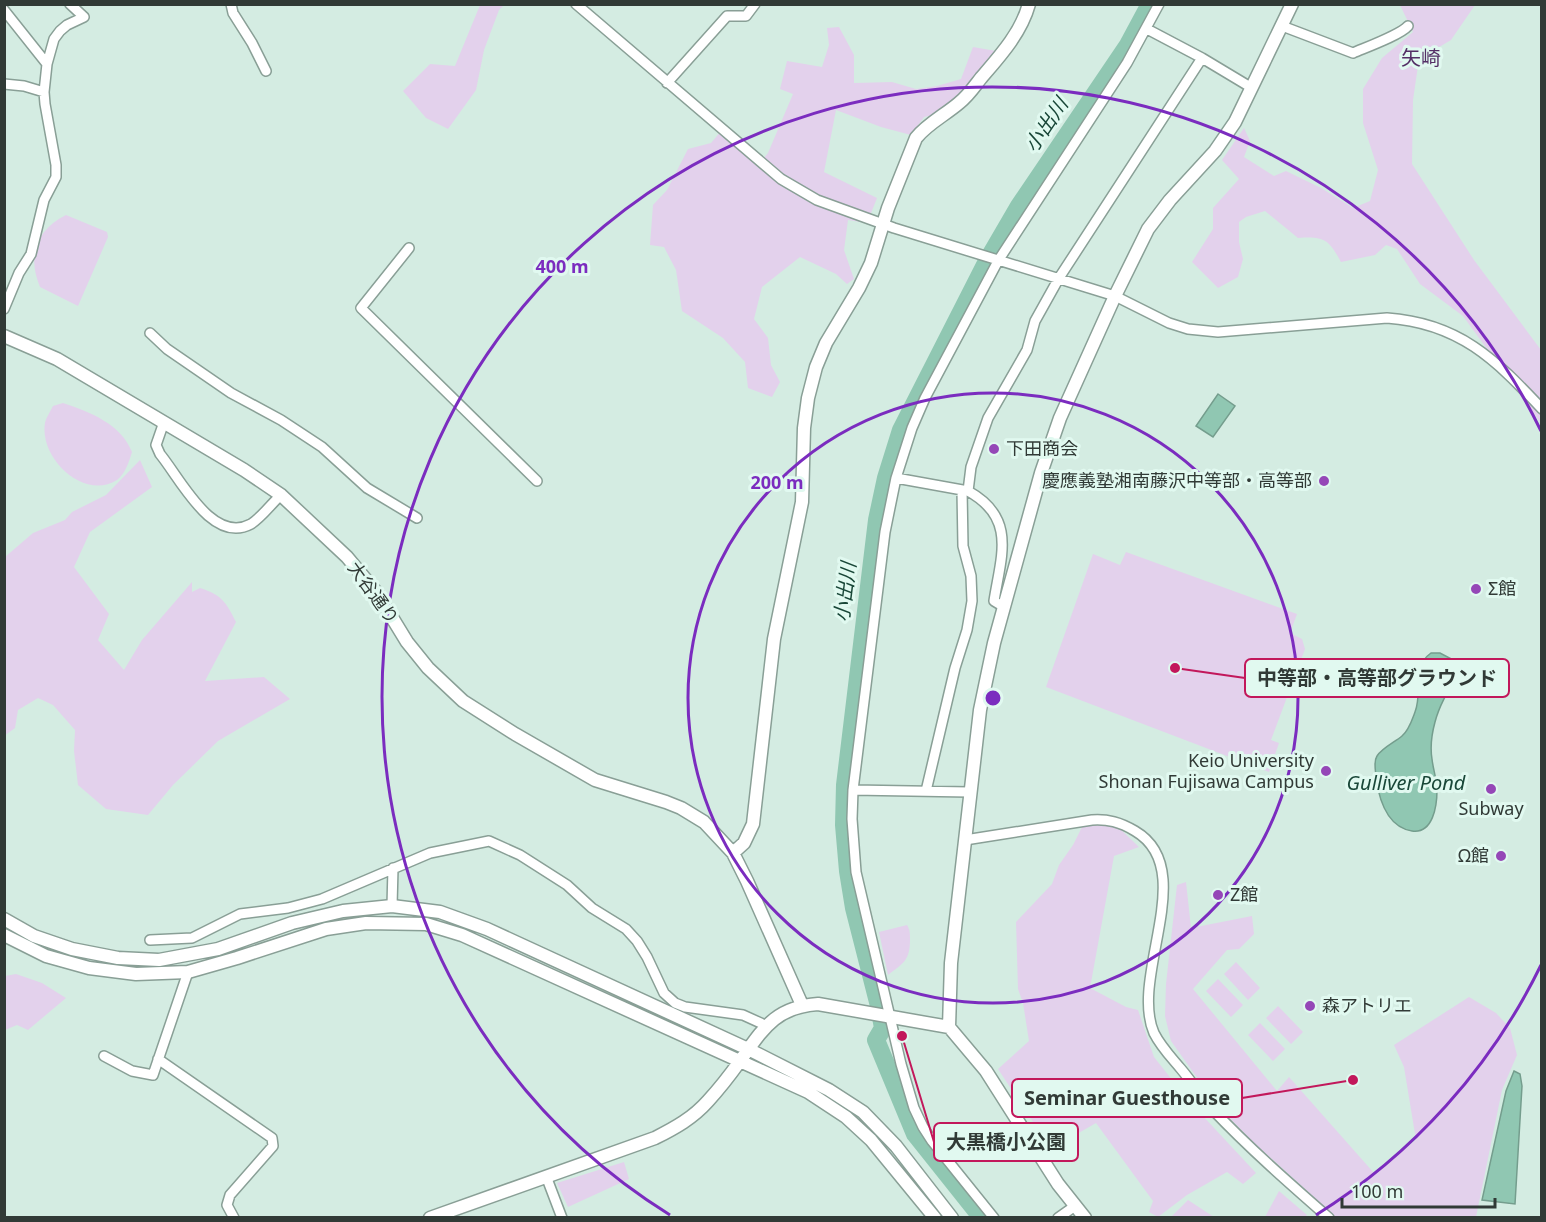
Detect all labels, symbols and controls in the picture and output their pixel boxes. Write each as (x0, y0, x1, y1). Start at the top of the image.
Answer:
district label: 矢崎 (1401, 44, 1441, 71)
water label: 小出川 (1018, 91, 1075, 157)
text: 400 m (535, 254, 589, 278)
place label: 下田商会 (1006, 436, 1078, 460)
marker: 下田商会 (987, 442, 1001, 456)
place label: 慶應義塾湘南藤沢中等部・高等部 (1042, 468, 1312, 492)
text: 200 m (750, 470, 804, 494)
marker: 慶應義塾湘南藤沢中等部・高等部 (1317, 474, 1331, 488)
street label: 大谷通り (343, 556, 405, 629)
water label: 小出川 (827, 559, 862, 623)
place label: Σ館 (1488, 576, 1516, 600)
marker: Σ館 (1469, 582, 1483, 596)
callout: 中等部・高等部グラウンド (1245, 659, 1509, 697)
text: 中等部・高等部グラウンド (1257, 664, 1497, 691)
centre of rings (983, 688, 1003, 708)
place label: Keio University Shonan Fujisawa Campus (1099, 748, 1315, 793)
marker: Keio University Shonan Fujisawa Campus (1319, 764, 1333, 778)
water label: Gulliver Pond (1347, 769, 1466, 796)
marker: Subway (1484, 782, 1498, 796)
place label: Subway (1458, 796, 1524, 820)
place label: Ω館 (1458, 843, 1489, 867)
marker: Ω館 (1494, 849, 1508, 863)
place label: Ζ館 (1230, 882, 1258, 906)
marker: Ζ館 (1211, 888, 1225, 902)
place label: 森アトリエ (1322, 993, 1412, 1017)
marker: 森アトリエ (1303, 999, 1317, 1013)
callout: Seminar Guesthouse (1012, 1079, 1242, 1117)
text: Seminar Guesthouse (1024, 1084, 1230, 1111)
callout: 大黒橋小公園 (934, 1123, 1078, 1161)
text: 大黒橋小公園 (946, 1128, 1066, 1155)
scale bar (1342, 1171, 1495, 1209)
text: 100 m (1351, 1179, 1403, 1203)

